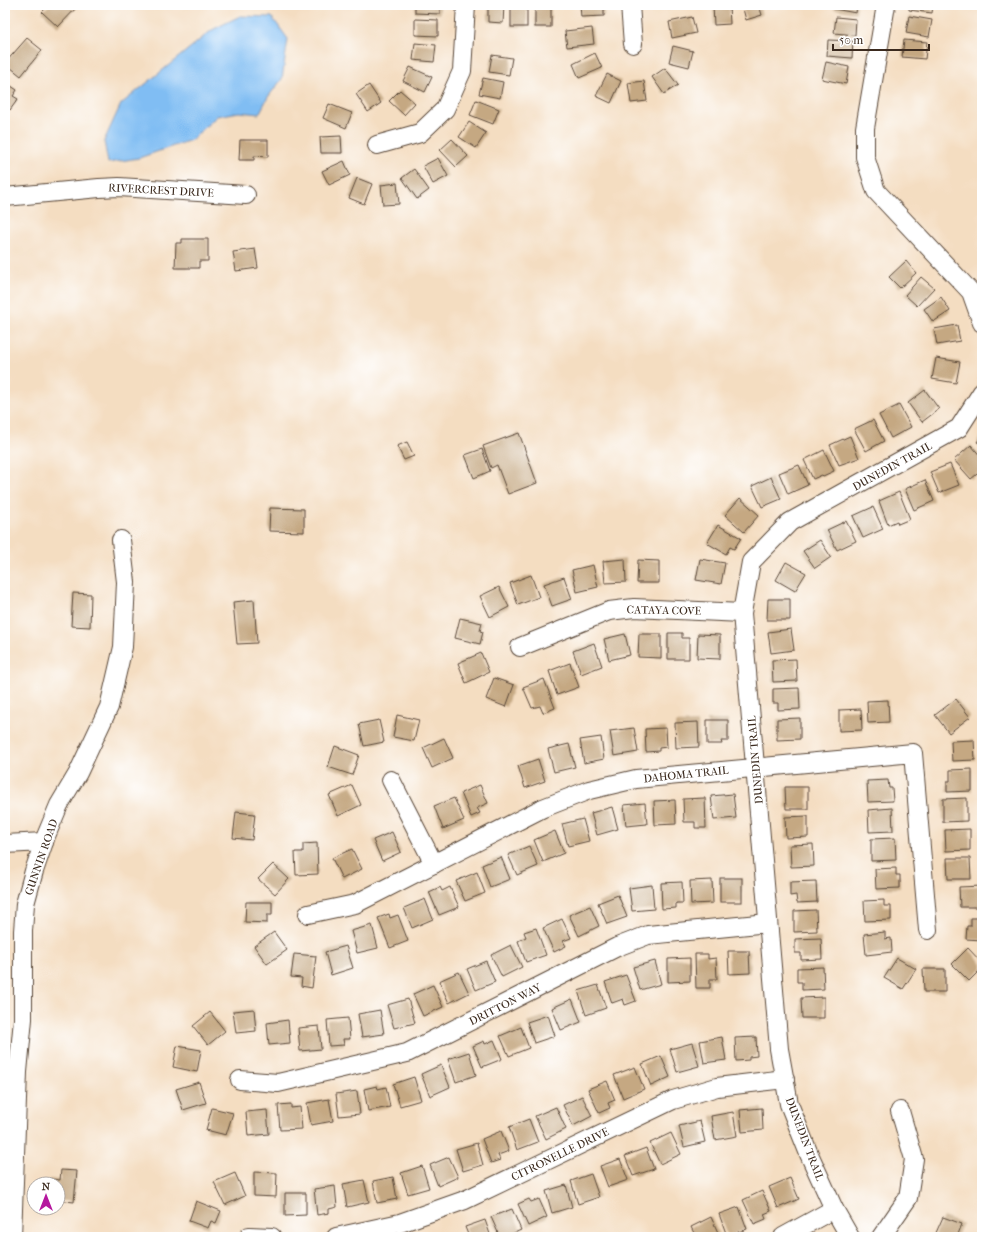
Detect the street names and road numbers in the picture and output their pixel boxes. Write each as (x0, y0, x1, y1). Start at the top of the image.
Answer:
street label: RIVERCREST DRIVE (108, 181, 214, 200)
street label: DUNEDIN TRAIL (850, 439, 934, 494)
street label: CATAYA COVE (627, 603, 702, 618)
street label: DUNEDIN TRAIL (745, 715, 766, 805)
street label: DAHOMA TRAIL (643, 764, 730, 785)
street label: GUNNIN ROAD (22, 817, 61, 897)
street label: DRITTON WAY (467, 980, 544, 1028)
street label: DUNEDIN TRAIL (783, 1096, 827, 1183)
street label: CITRONELLE DRIVE (509, 1125, 611, 1184)

